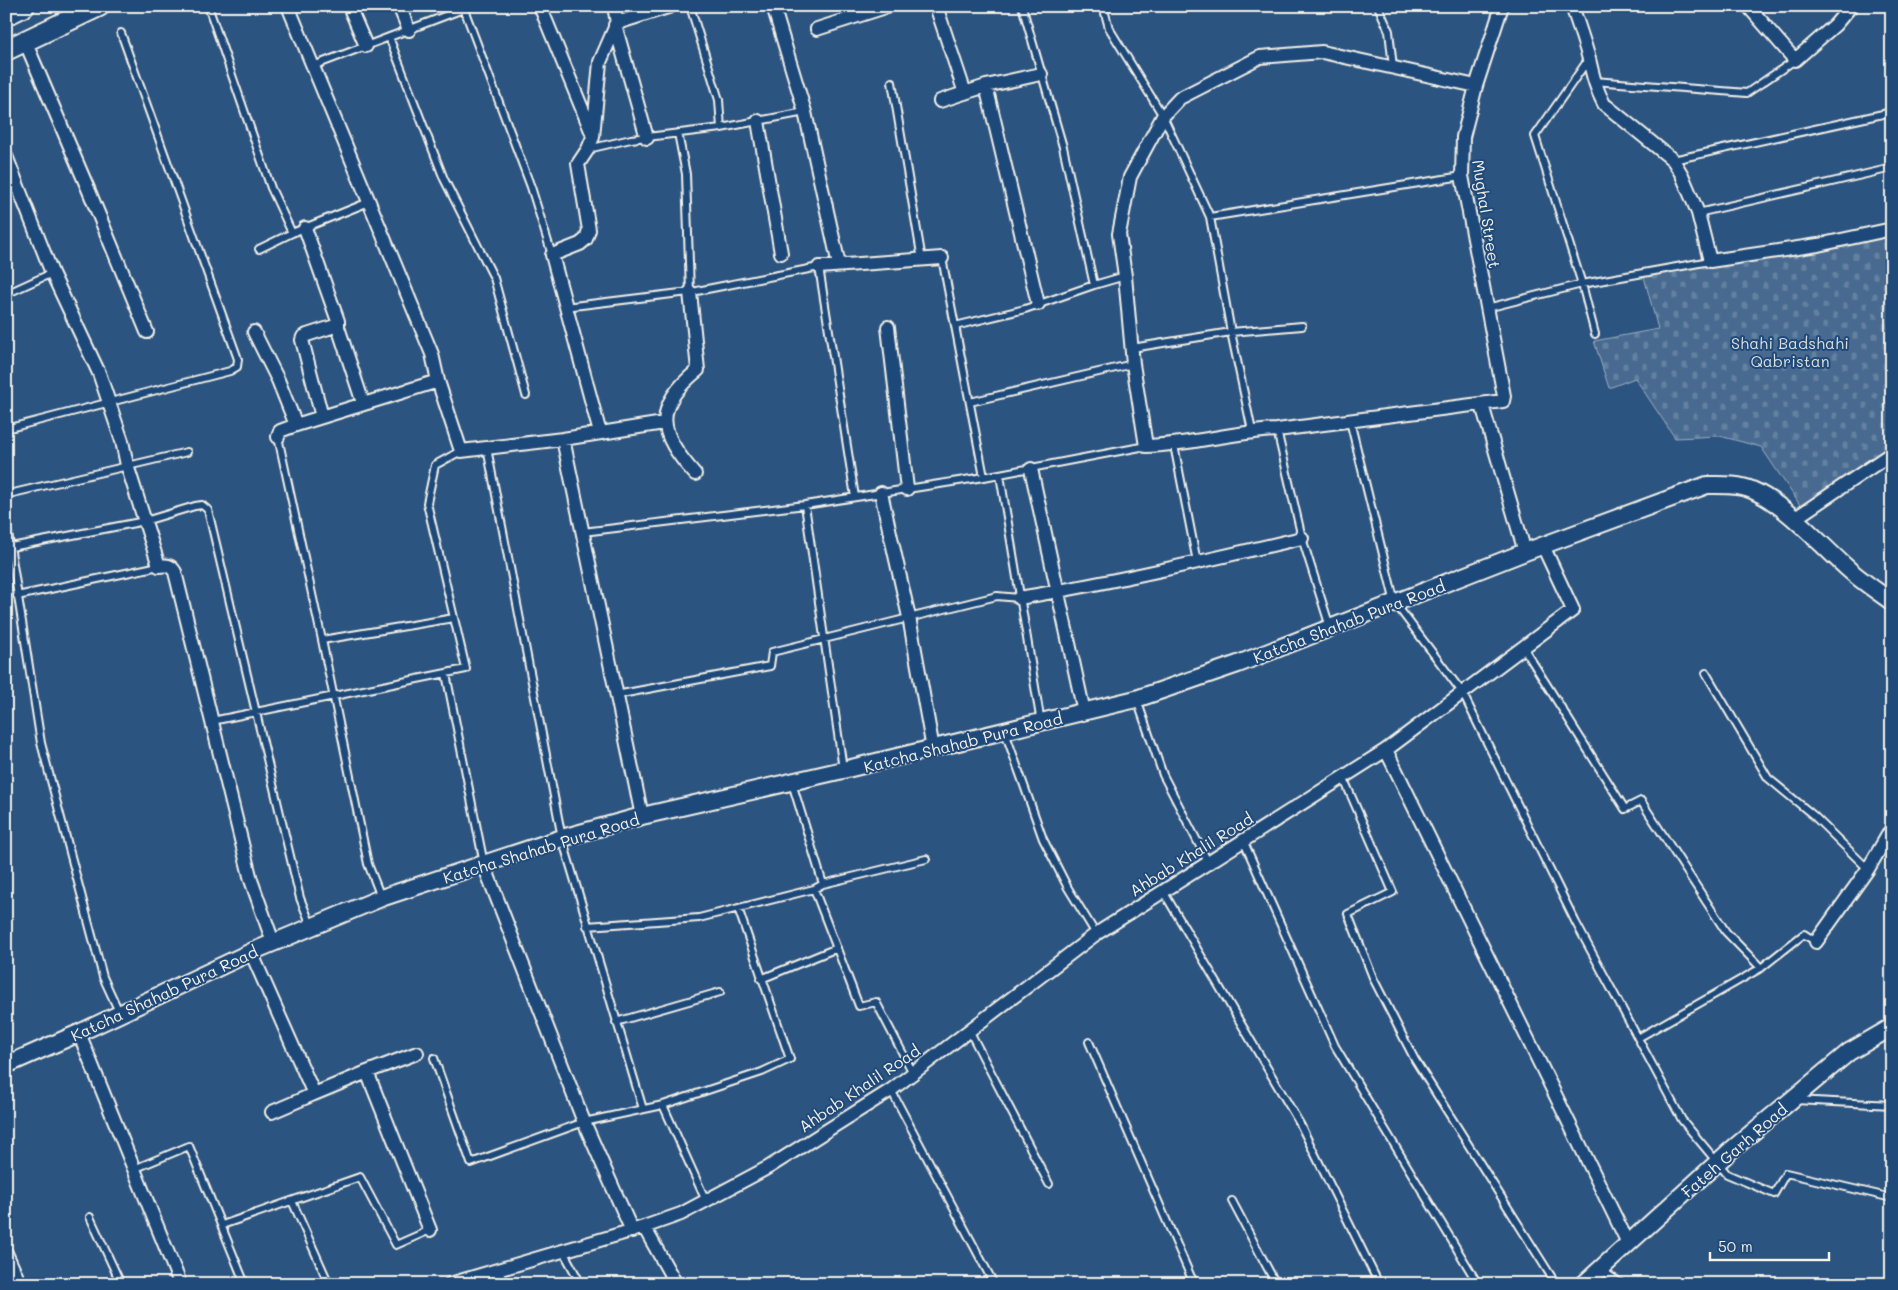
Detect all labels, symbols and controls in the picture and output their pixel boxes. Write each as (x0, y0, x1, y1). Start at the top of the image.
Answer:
street label: Mughal Street (1468, 158, 1506, 270)
park label: Shahi Badshahi Qabristan (1731, 332, 1849, 371)
street label: Katcha Shahab Pura Road (1250, 575, 1448, 667)
street label: Katcha Shahab Pura Road (861, 707, 1065, 777)
street label: Ahbab Khalil Road (1125, 807, 1257, 901)
street label: Katcha Shahab Pura Road (440, 808, 642, 888)
street label: Katcha Shahab Pura Road (67, 940, 261, 1046)
street label: Ahbab Khalil Road (794, 1040, 924, 1136)
street label: Fateh Garh Road (1677, 1098, 1791, 1202)
scale bar (1710, 1230, 1829, 1262)
text: 50 m (1718, 1236, 1753, 1256)

